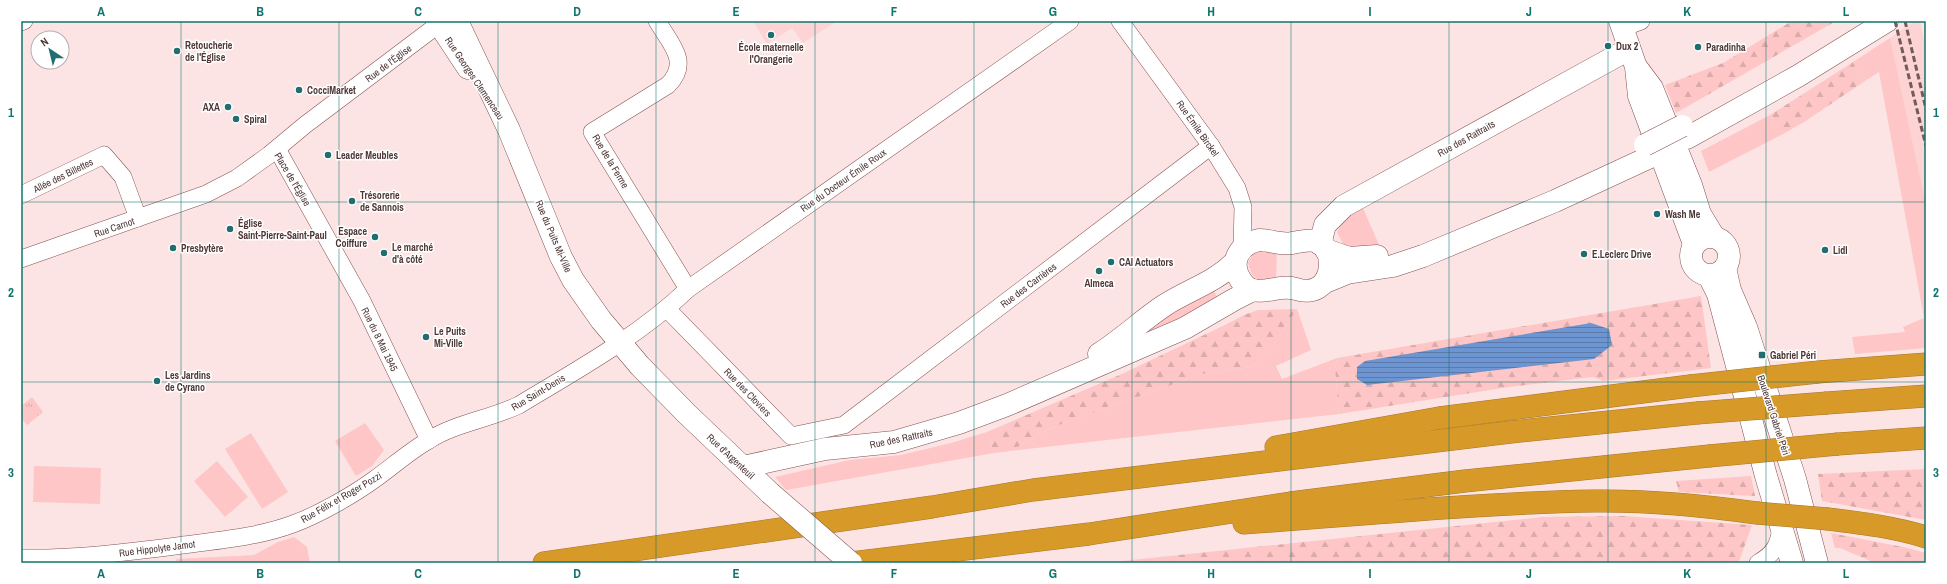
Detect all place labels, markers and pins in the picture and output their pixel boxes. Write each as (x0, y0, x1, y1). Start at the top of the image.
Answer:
marker: École maternelle l'Orangerie (766, 30, 776, 40)
place label: Retoucherie de l'Église (185, 39, 233, 64)
place label: Dux 2 (1616, 40, 1639, 53)
place label: École maternelle l'Orangerie (738, 41, 804, 66)
marker: Dux 2 (1603, 41, 1613, 51)
place label: Paradinha (1706, 41, 1746, 54)
marker: Paradinha (1693, 42, 1703, 52)
marker: Retoucherie de l'Église (172, 46, 182, 56)
place label: CocciMarket (307, 84, 356, 97)
marker: CocciMarket (294, 85, 304, 95)
place label: AXA (203, 101, 220, 114)
marker: AXA (223, 102, 233, 112)
place label: Spiral (244, 113, 267, 126)
marker: Spiral (231, 114, 241, 124)
place label: Leader Meubles (336, 149, 398, 162)
marker: Leader Meubles (323, 150, 333, 160)
place label: Trésorerie de Sannois (360, 189, 404, 214)
marker: Trésorerie de Sannois (347, 196, 357, 206)
place label: Wash Me (1665, 208, 1701, 221)
marker: Wash Me (1652, 209, 1662, 219)
place label: Église Saint-Pierre-Saint-Paul (238, 217, 327, 242)
marker: Église Saint-Pierre-Saint-Paul (225, 224, 235, 234)
place label: Espace Coiffure (336, 225, 367, 250)
marker: Espace Coiffure (370, 232, 380, 242)
place label: Le marché d'à côté (392, 241, 433, 266)
place label: Presbytère (181, 242, 224, 255)
marker: Presbytère (168, 243, 178, 253)
place label: Lidl (1833, 244, 1848, 257)
marker: Lidl (1820, 245, 1830, 255)
marker: Le marché d'à côté (379, 248, 389, 258)
place label: E.Leclerc Drive (1592, 248, 1652, 261)
marker: E.Leclerc Drive (1579, 249, 1589, 259)
place label: CAI Actuators (1119, 256, 1174, 269)
marker: CAI Actuators (1106, 257, 1116, 267)
marker: Almeca (1094, 266, 1104, 276)
place label: Almeca (1084, 277, 1114, 290)
place label: Le Puits Mi-Ville (434, 325, 466, 350)
marker: Le Puits Mi-Ville (421, 332, 431, 342)
place label: Gabriel Péri (1770, 349, 1816, 362)
marker: Gabriel Péri (1757, 350, 1767, 360)
place label: Les Jardins de Cyrano (165, 369, 211, 394)
marker: Les Jardins de Cyrano (152, 376, 162, 386)

